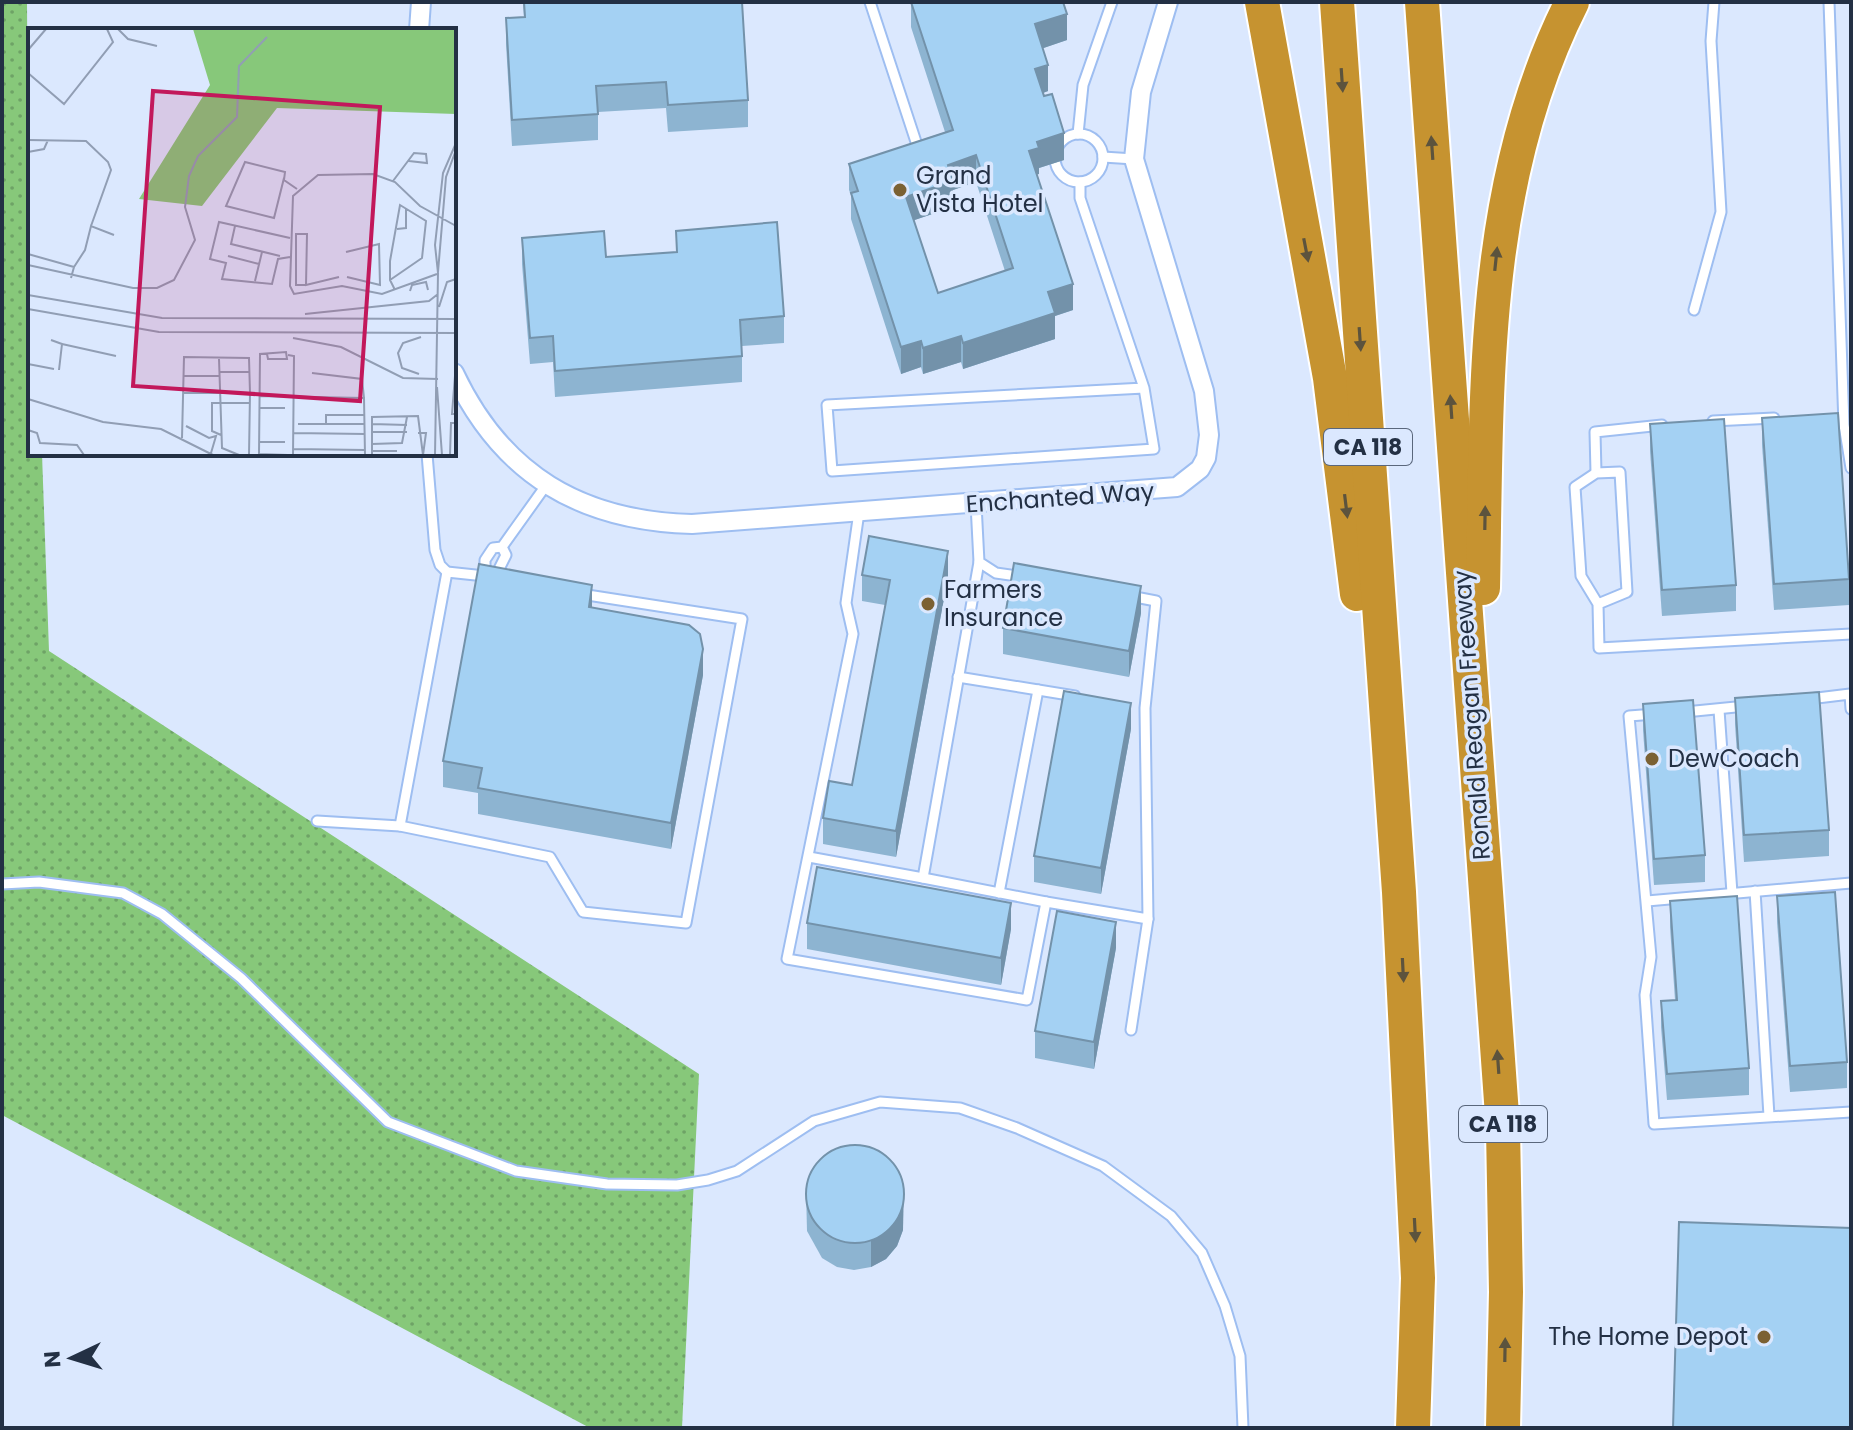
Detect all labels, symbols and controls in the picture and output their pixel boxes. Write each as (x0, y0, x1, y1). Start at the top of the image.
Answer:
inset map (28, 28, 456, 456)
one-way arrow (1336, 68, 1349, 93)
one-way arrow (1425, 135, 1438, 160)
place label: Grand Vista Hotel (916, 159, 1044, 220)
marker: Grand Vista Hotel (891, 181, 909, 199)
one-way arrow (1300, 237, 1313, 262)
one-way arrow (1490, 246, 1503, 271)
one-way arrow (1354, 327, 1367, 352)
one-way arrow (1444, 394, 1457, 419)
road number: CA 118 (1324, 429, 1412, 465)
street label: Enchanted Way (965, 474, 1156, 521)
one-way arrow (1339, 494, 1352, 519)
one-way arrow (1478, 505, 1491, 530)
street label: Ronald Reagan Freeway (1445, 569, 1498, 861)
place label: Farmers Insurance (944, 573, 1063, 634)
marker: Farmers Insurance (919, 595, 937, 613)
place label: DewCoach (1668, 742, 1800, 775)
marker: DewCoach (1643, 750, 1661, 768)
one-way arrow (1396, 958, 1409, 983)
one-way arrow (1491, 1049, 1504, 1074)
road number: CA 118 (1459, 1106, 1547, 1142)
one-way arrow (1409, 1218, 1422, 1243)
north arrow (32, 1318, 112, 1398)
place label: The Home Depot (1548, 1320, 1748, 1353)
marker: The Home Depot (1755, 1328, 1773, 1346)
one-way arrow (1498, 1337, 1511, 1362)
text: N (37, 1350, 69, 1369)

